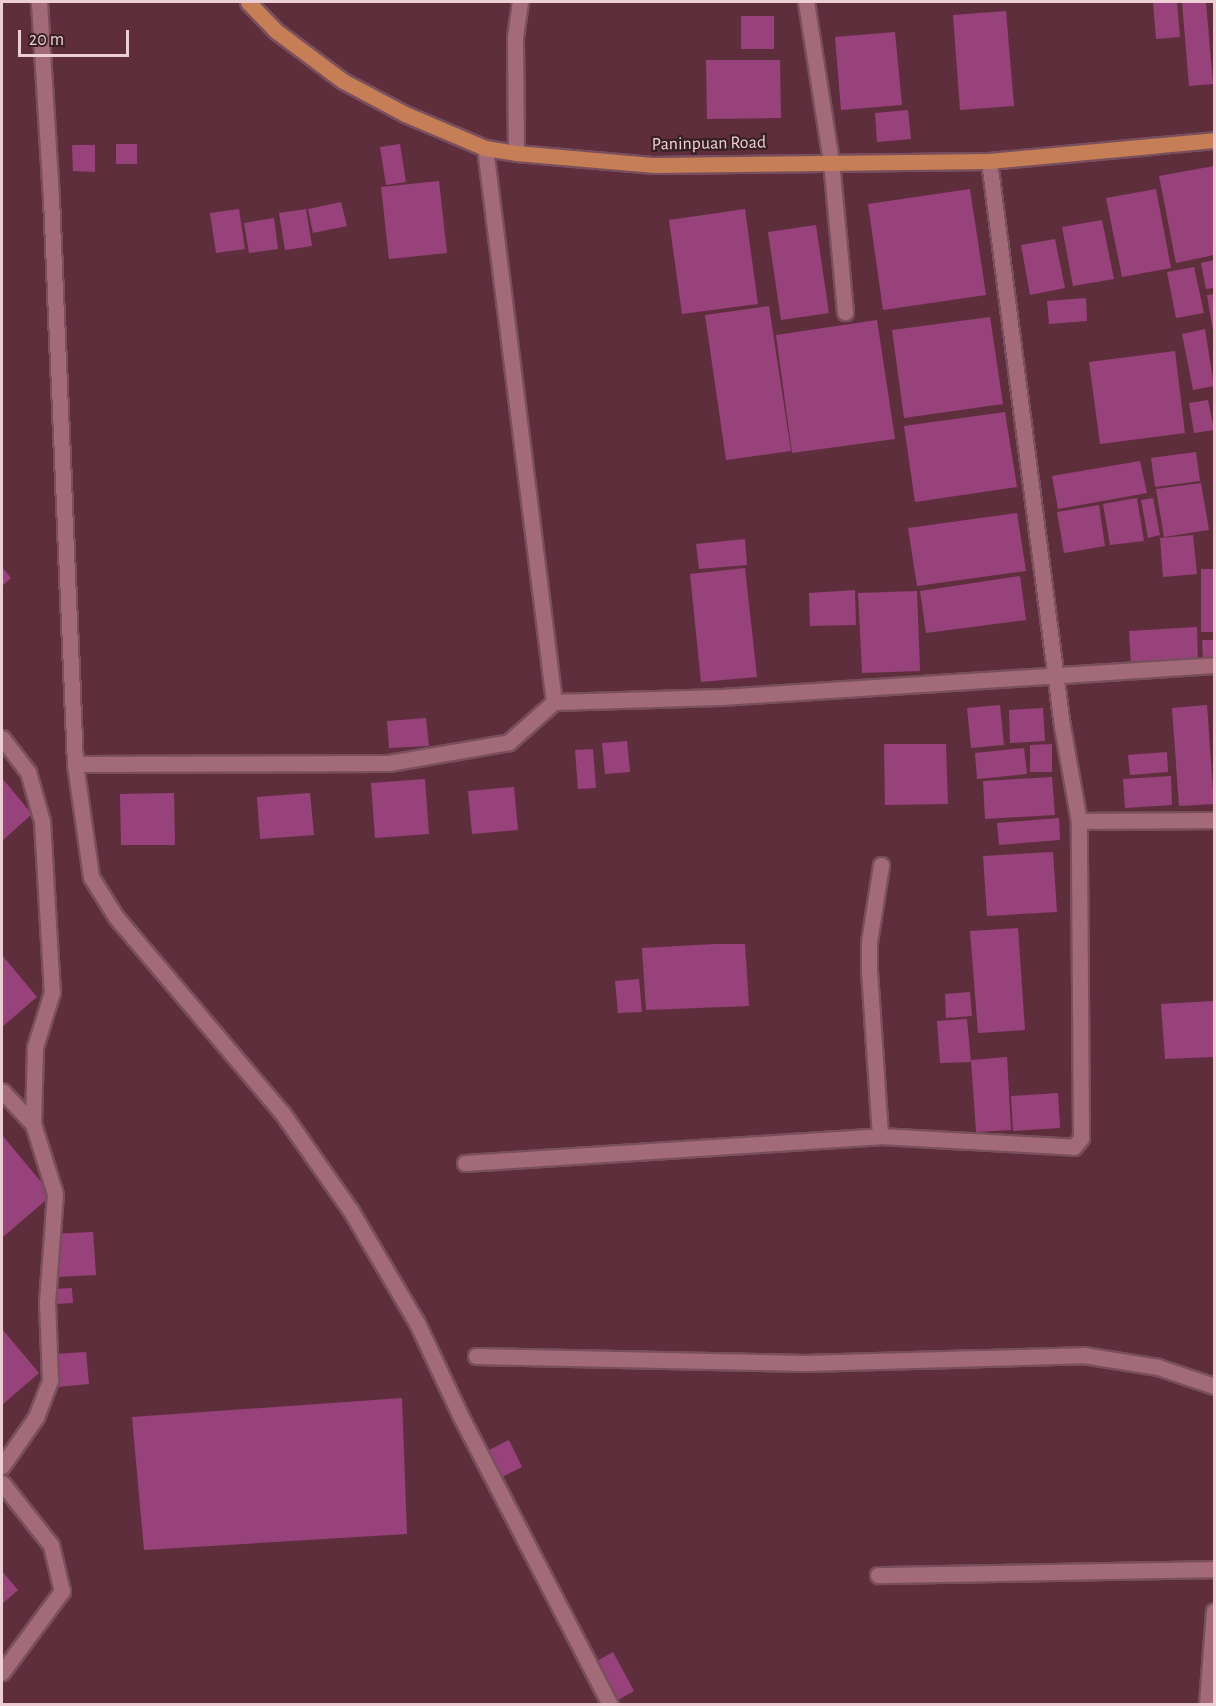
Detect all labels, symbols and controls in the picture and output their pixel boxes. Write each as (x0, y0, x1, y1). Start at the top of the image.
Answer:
scale bar (21, 18, 132, 56)
text: 20 m (29, 31, 64, 49)
street label: Paninpuan Road (652, 132, 766, 156)

